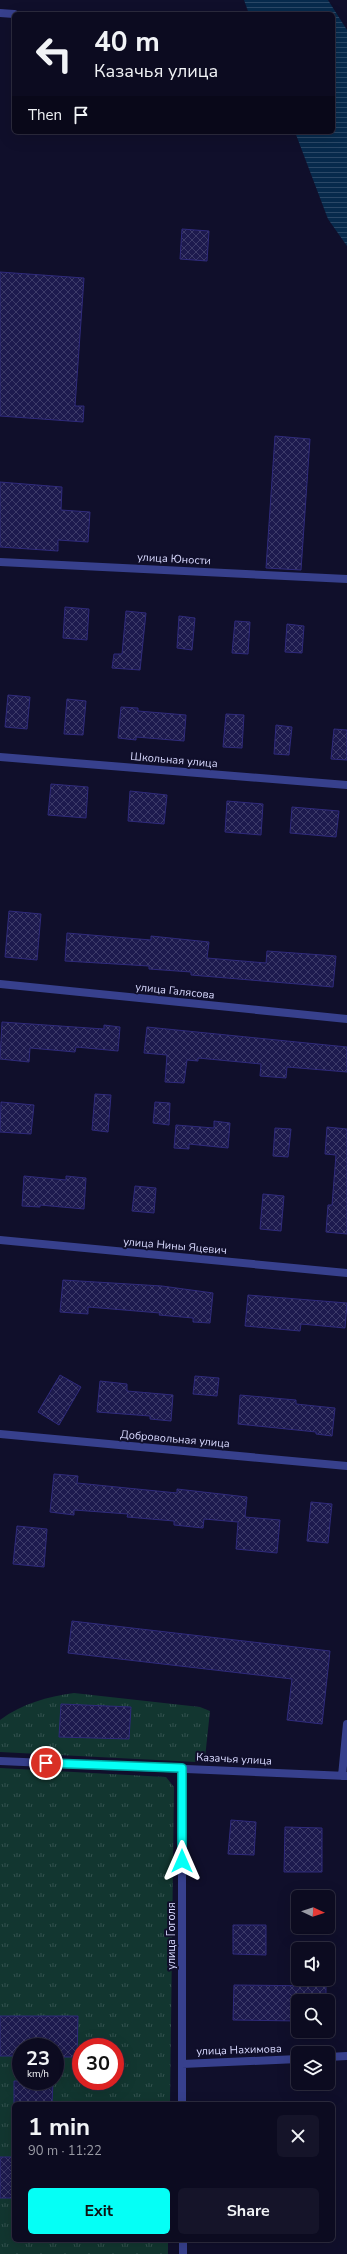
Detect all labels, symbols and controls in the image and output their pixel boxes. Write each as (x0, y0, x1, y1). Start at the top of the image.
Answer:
text: 40 m (94, 23, 160, 61)
icon: left (28, 28, 80, 80)
text: Казачья улица (94, 59, 218, 83)
icon: arrive (70, 104, 92, 126)
text: Then (28, 105, 62, 125)
street label: улица Юности (137, 550, 211, 568)
street label: Школьная улица (130, 749, 218, 771)
street label: улица Галясова (135, 979, 215, 1003)
street label: улица Нины Яцевич (123, 1234, 227, 1258)
street label: Добровольная улица (120, 1427, 230, 1451)
pin (29, 1746, 63, 1780)
street label: Казачья улица (196, 1750, 272, 1768)
icon: arrive (35, 1752, 57, 1774)
position arrow (161, 1840, 203, 1882)
north arrow (291, 1890, 335, 1934)
map controls (291, 1890, 335, 2090)
street label: улица Гоголя (164, 1902, 179, 1970)
button: sound (291, 1942, 335, 1986)
button: search (291, 1994, 335, 2038)
speed limit sign: 30 (72, 2038, 124, 2090)
street label: улица Нахимова (196, 2041, 282, 2059)
text: 23 (26, 2045, 50, 2072)
button: layers (291, 2046, 335, 2090)
text: km/h (27, 2067, 49, 2081)
text: 1 min (28, 2111, 90, 2143)
button: close (277, 2115, 319, 2157)
text: 90 m · 11:22 (28, 2142, 102, 2160)
button: Exit (28, 2188, 170, 2234)
button: Share (178, 2188, 319, 2234)

